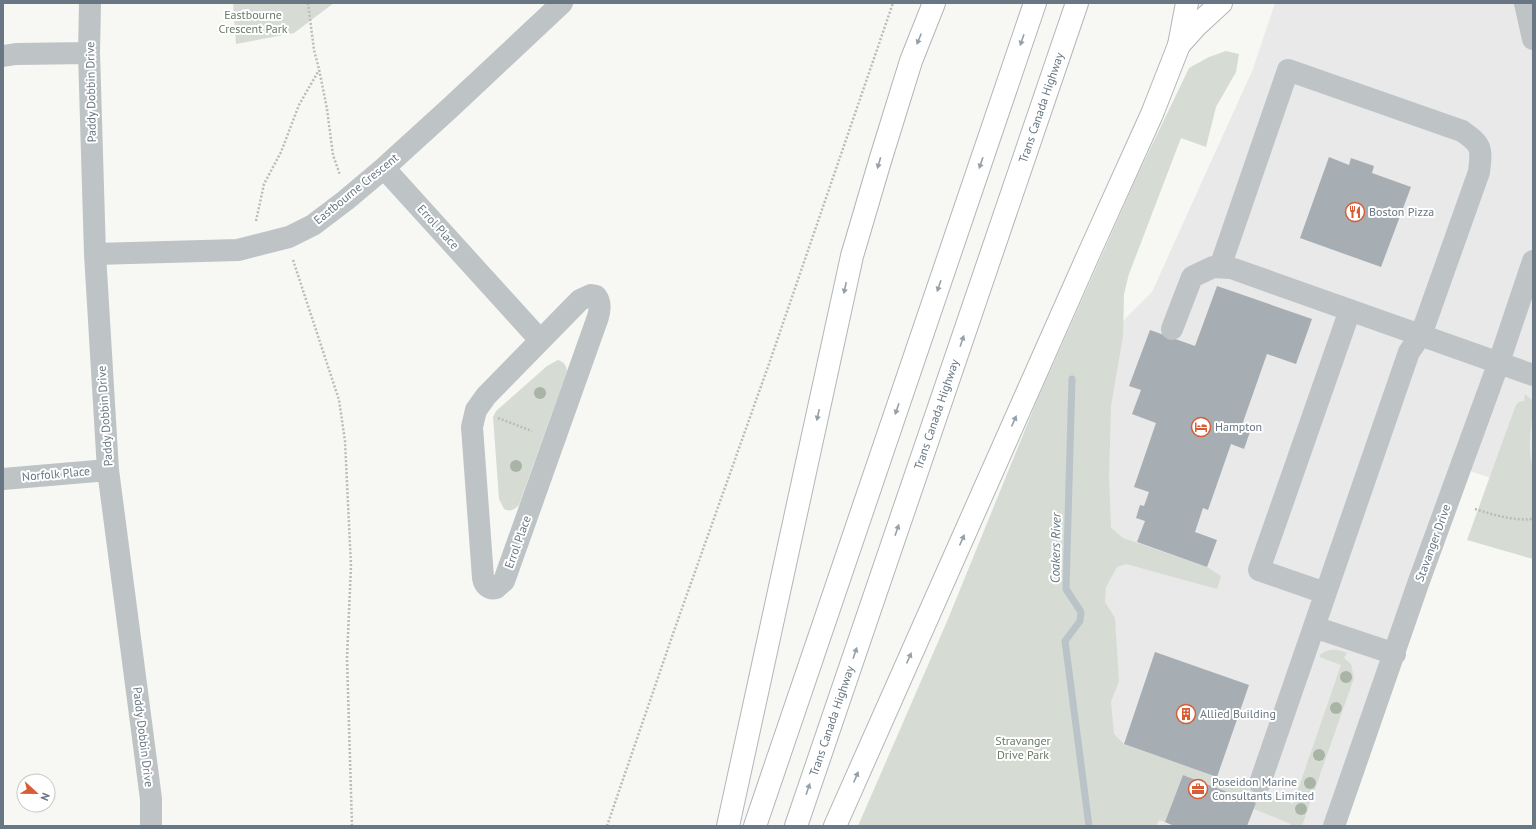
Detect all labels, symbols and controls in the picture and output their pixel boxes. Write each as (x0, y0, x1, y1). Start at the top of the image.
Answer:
park label: Eastbourne Crescent Park (218, 7, 288, 36)
one-way arrow (916, 34, 922, 46)
one-way arrow (1019, 34, 1025, 46)
street label: Paddy Dobbin Drive (82, 42, 99, 142)
street label: Trans Canada Highway (1015, 50, 1067, 165)
street label: Eastbourne Crescent (310, 150, 401, 227)
one-way arrow (876, 157, 882, 169)
one-way arrow (977, 157, 983, 169)
street label: Errol Place (414, 201, 462, 252)
restaurant icon: Boston Pizza (1344, 201, 1366, 223)
place label: Boston Pizza (1369, 204, 1434, 219)
one-way arrow (936, 281, 942, 293)
one-way arrow (842, 282, 848, 294)
one-way arrow (959, 334, 965, 346)
street label: Trans Canada Highway (910, 357, 962, 471)
street label: Paddy Dobbin Drive (94, 365, 115, 467)
one-way arrow (894, 404, 900, 416)
one-way arrow (814, 409, 820, 421)
one-way arrow (1012, 414, 1018, 426)
hotel icon: Hampton (1190, 416, 1212, 438)
place label: Hampton (1215, 419, 1262, 434)
street label: Norfolk Place (21, 463, 91, 484)
street label: Stavanger Drive (1412, 502, 1454, 584)
water label: Coakers River (1046, 512, 1065, 583)
street label: Errol Place (501, 513, 534, 570)
one-way arrow (894, 524, 900, 536)
one-way arrow (959, 533, 965, 545)
one-way arrow (852, 647, 858, 659)
one-way arrow (906, 652, 912, 664)
street label: Trans Canada Highway (806, 663, 857, 778)
street label: Paddy Dobbin Drive (130, 686, 157, 788)
building icon: Allied Building (1175, 703, 1197, 725)
place label: Allied Building (1200, 706, 1276, 721)
park label: Stravanger Drive Park (995, 733, 1051, 762)
one-way arrow (854, 771, 860, 783)
north arrow (16, 773, 56, 813)
place label: Poseidon Marine Consultants Limited (1212, 774, 1314, 803)
office icon: Poseidon Marine Consultants Limited (1187, 778, 1209, 800)
one-way arrow (805, 783, 811, 795)
text: N (37, 791, 53, 803)

